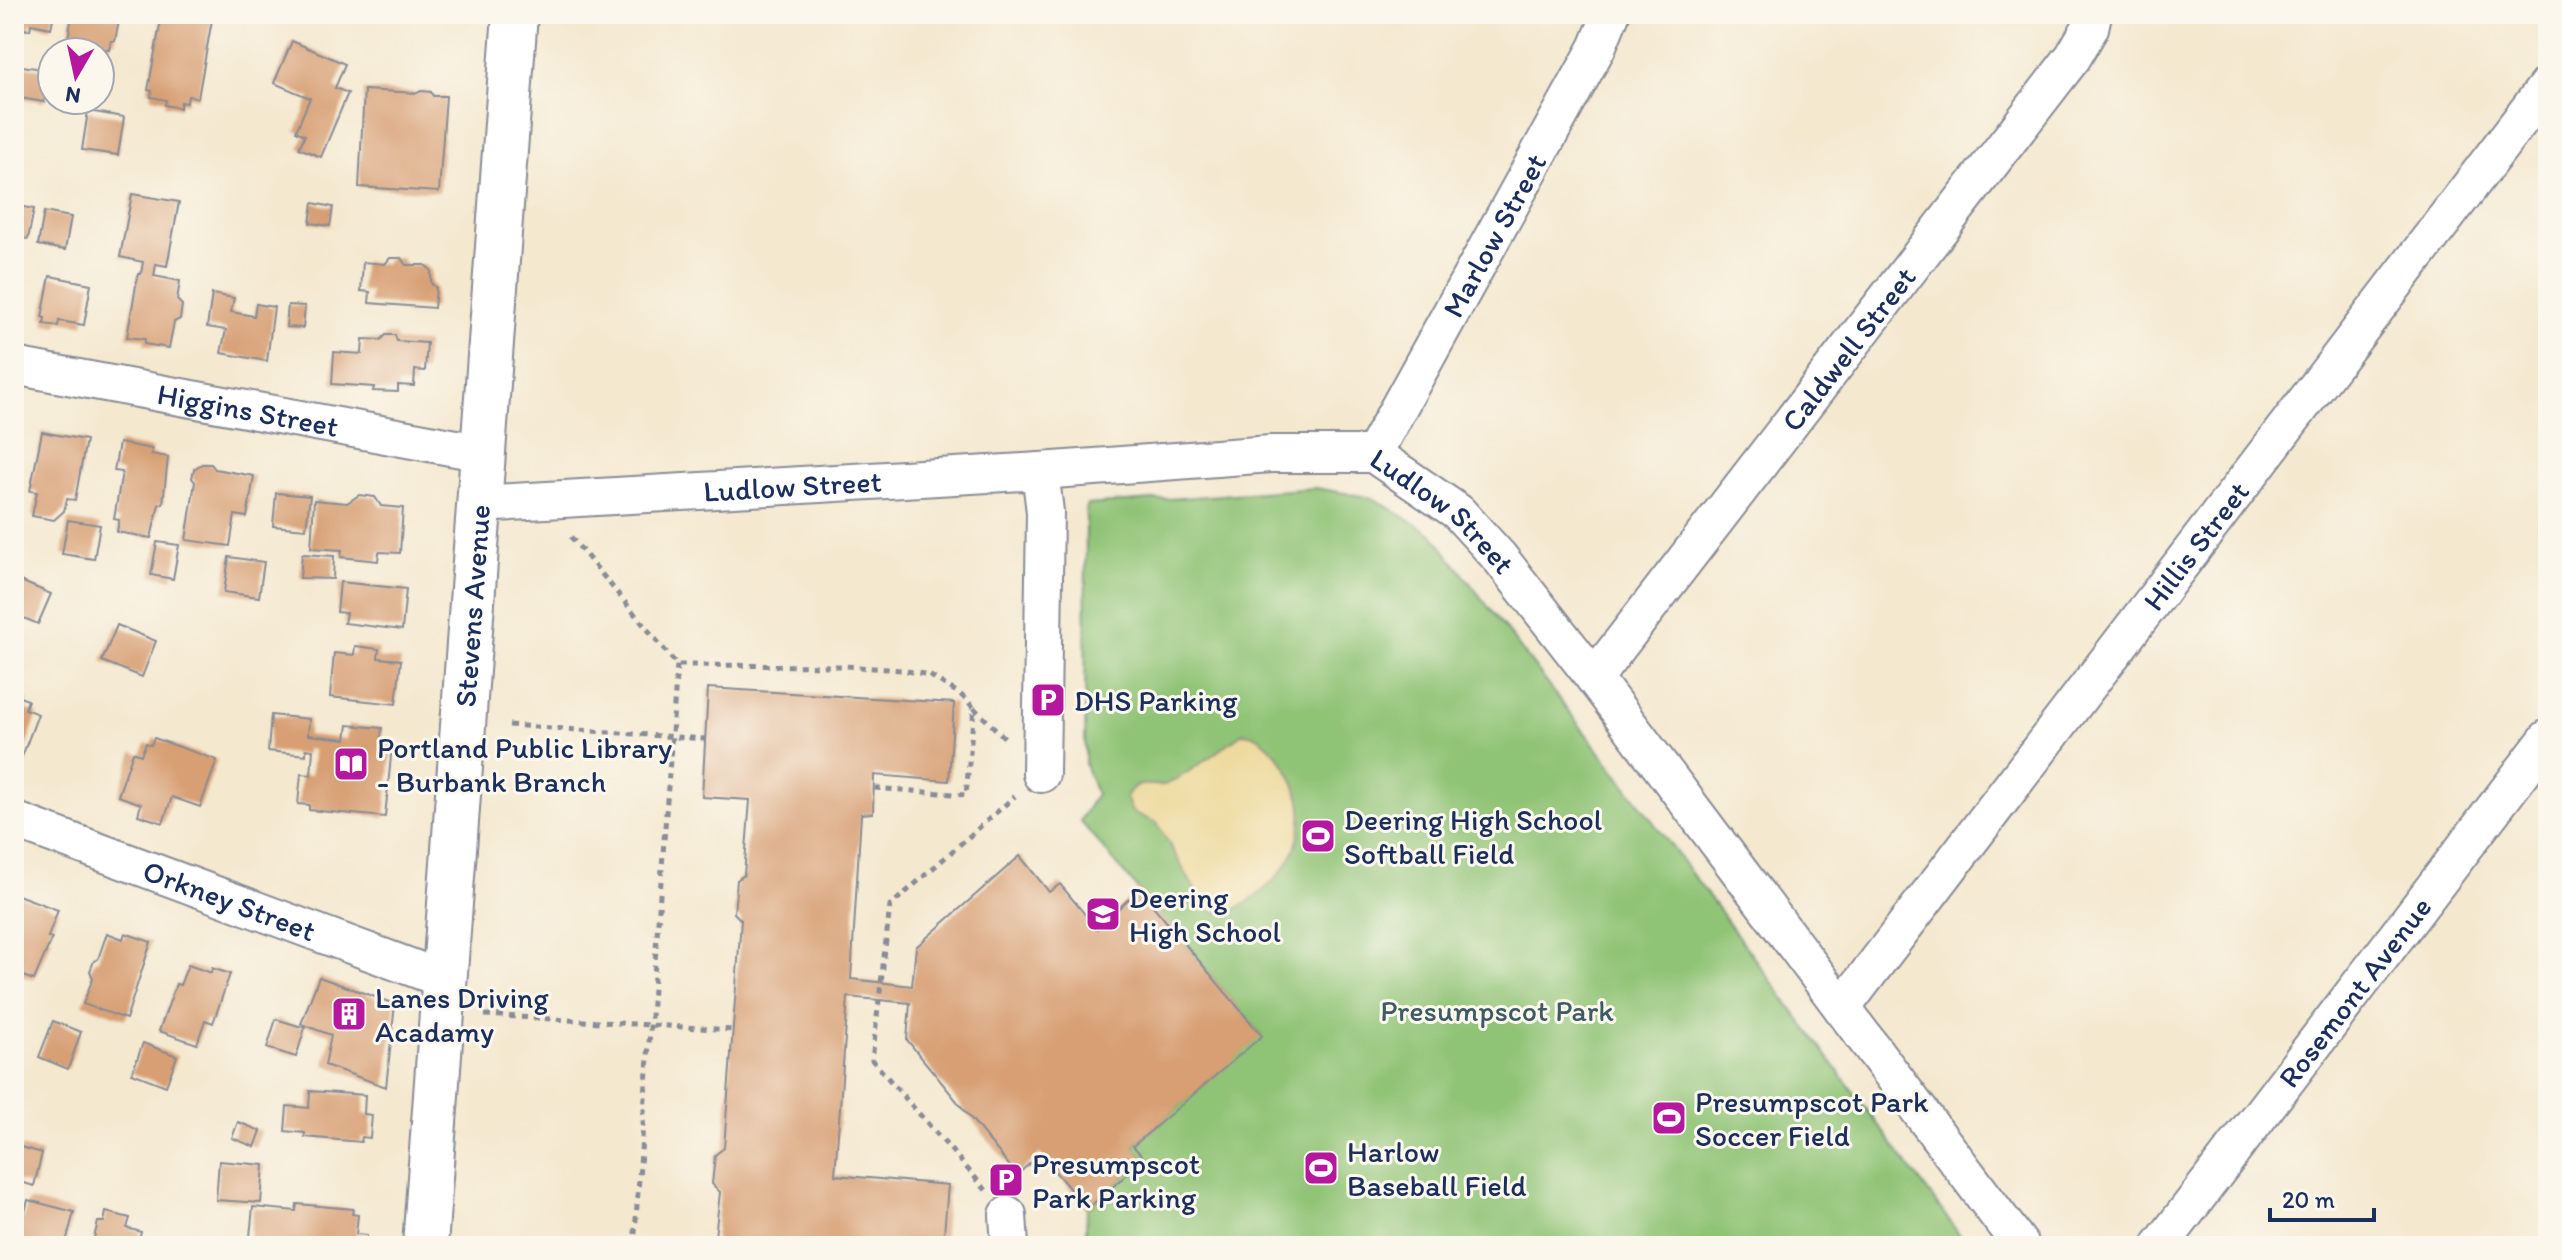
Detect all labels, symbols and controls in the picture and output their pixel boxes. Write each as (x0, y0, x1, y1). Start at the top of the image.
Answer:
north arrow (36, 36, 116, 116)
text: N (63, 81, 82, 110)
street label: Marlow Street (1434, 147, 1554, 324)
street label: Caldwell Street (1773, 259, 1923, 438)
street label: Higgins Street (154, 374, 342, 444)
street label: Ludlow Street (1364, 439, 1523, 581)
street label: Ludlow Street (702, 462, 883, 509)
street label: Hillis Street (2134, 474, 2256, 618)
street label: Stevens Avenue (446, 503, 498, 708)
parking icon: DHS Parking (1029, 681, 1067, 719)
place label: DHS Parking (1074, 682, 1238, 719)
place label: Portland Public Library - Burbank Branch (377, 729, 672, 800)
library icon: Portland Public Library - Burbank Branch (332, 745, 370, 783)
place label: Deering High School Softball Field (1344, 801, 1603, 872)
sports icon: Deering High School Softball Field (1299, 817, 1337, 855)
street label: Orkney Street (138, 851, 321, 949)
place label: Deering High School (1129, 879, 1282, 950)
street label: Rosemont Avenue (2270, 889, 2439, 1095)
school or university icon: Deering High School (1084, 895, 1122, 933)
place label: Lanes Driving Acadamy (375, 979, 549, 1050)
park label: Presumpscot Park (1380, 992, 1614, 1029)
building icon: Lanes Driving Acadamy (330, 995, 368, 1033)
place label: Presumpscot Park Soccer Field (1695, 1083, 1929, 1154)
sports icon: Presumpscot Park Soccer Field (1650, 1099, 1688, 1137)
place label: Harlow Baseball Field (1347, 1133, 1527, 1204)
place label: Presumpscot Park Parking (1032, 1145, 1200, 1216)
sports icon: Harlow Baseball Field (1302, 1149, 1340, 1187)
parking icon: Presumpscot Park Parking (987, 1161, 1025, 1199)
scale bar (2270, 1172, 2374, 1222)
text: 20 m (2282, 1185, 2335, 1214)

